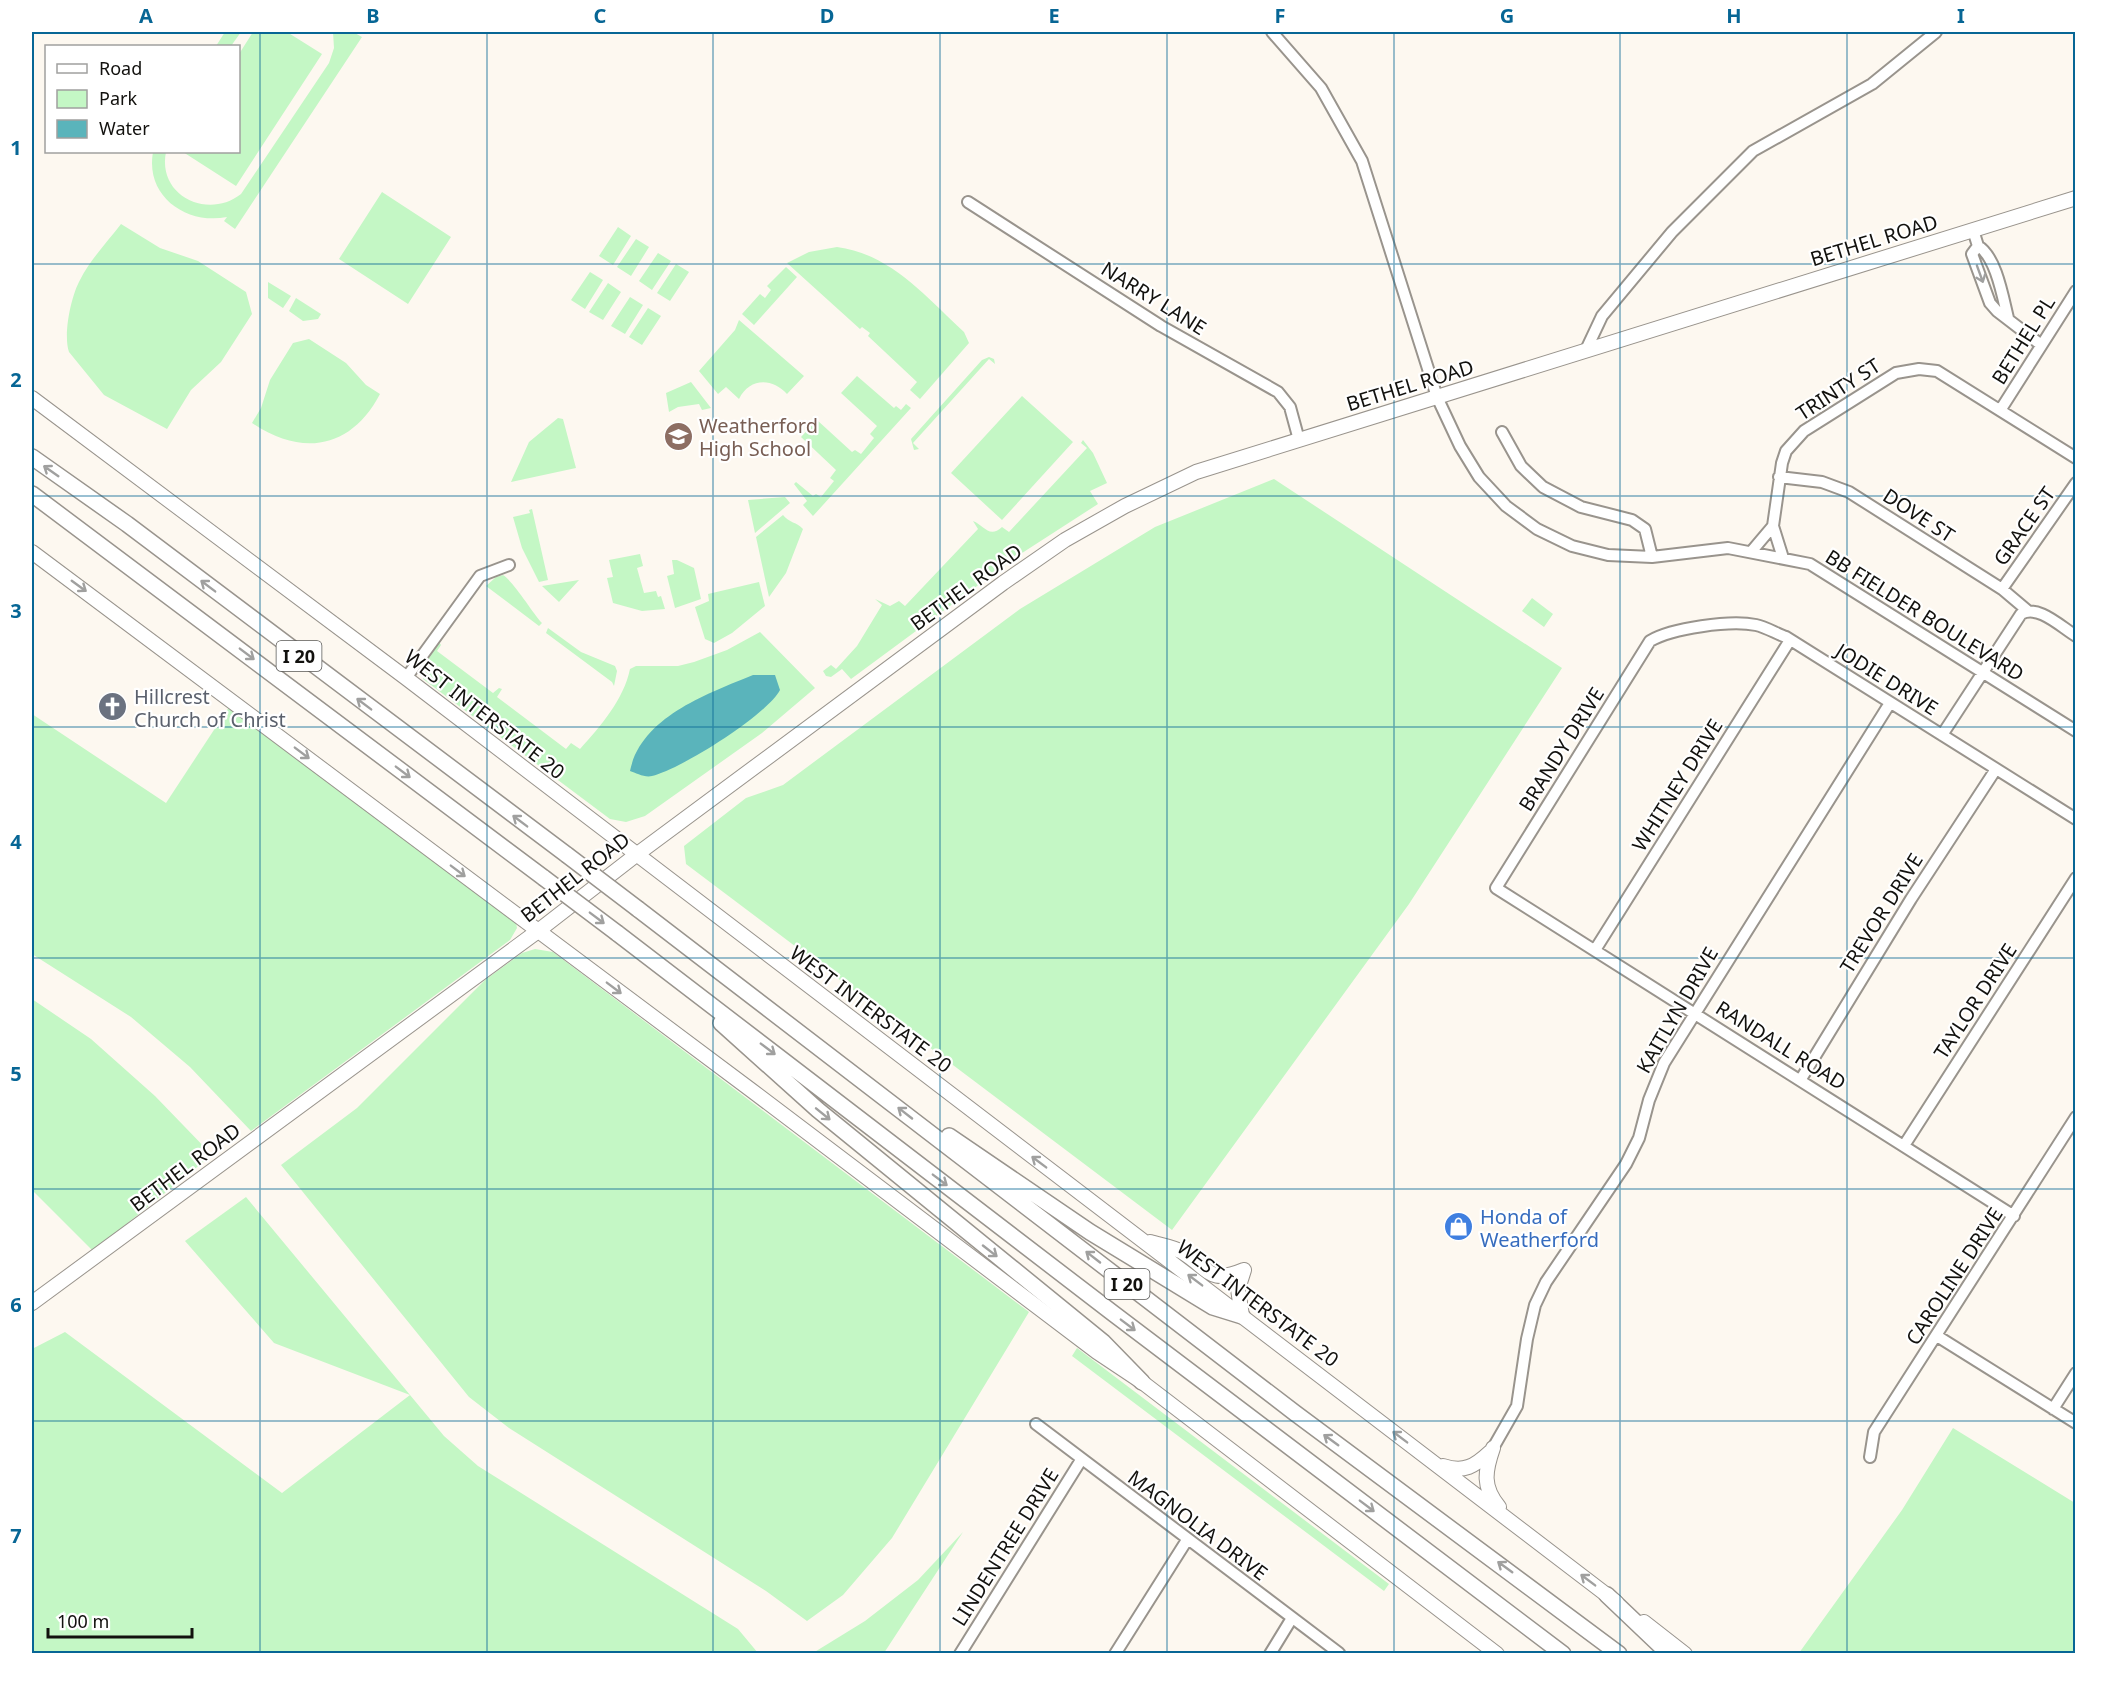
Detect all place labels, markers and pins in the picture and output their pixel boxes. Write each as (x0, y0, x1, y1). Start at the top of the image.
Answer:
place label: Weatherford High School (699, 412, 818, 462)
school or university icon: Weatherford High School (662, 421, 694, 453)
place label: Hillcrest Church of Christ (134, 683, 286, 733)
church icon: Hillcrest Church of Christ (97, 691, 129, 723)
place label: Honda of Weatherford (1480, 1203, 1599, 1253)
shop icon: Honda of Weatherford (1443, 1211, 1475, 1243)

